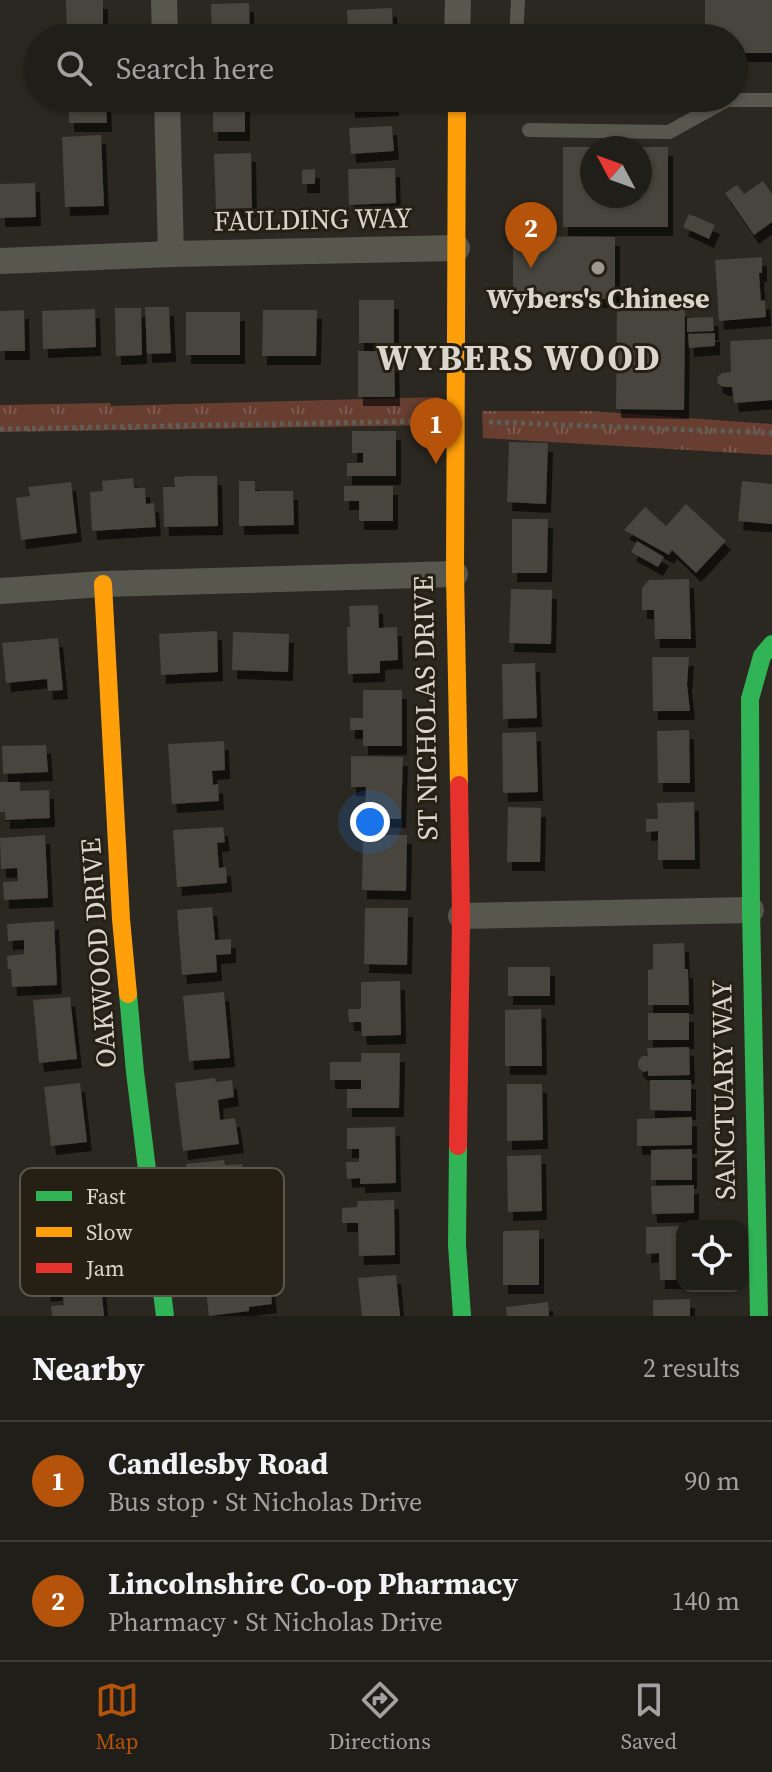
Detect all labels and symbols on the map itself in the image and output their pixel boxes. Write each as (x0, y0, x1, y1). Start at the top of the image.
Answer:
north arrow (580, 136, 652, 208)
street label: FAULDING WAY (213, 198, 413, 240)
pin: 2 (505, 202, 557, 268)
marker: Wybers's Chinese (589, 259, 607, 277)
place label: Wybers's Chinese (486, 279, 710, 317)
district label: WYBERS WOOD (376, 333, 662, 382)
pin: 1 (410, 398, 462, 464)
street label: ST NICHOLAS DRIVE (404, 575, 446, 841)
your location (350, 802, 390, 842)
street label: OAKWOOD DRIVE (71, 837, 125, 1069)
street label: SANCTUARY WAY (702, 979, 744, 1200)
legend (20, 1168, 284, 1296)
text: Fast (86, 1181, 127, 1211)
text: Slow (86, 1217, 133, 1247)
text: Jam (85, 1253, 125, 1283)

